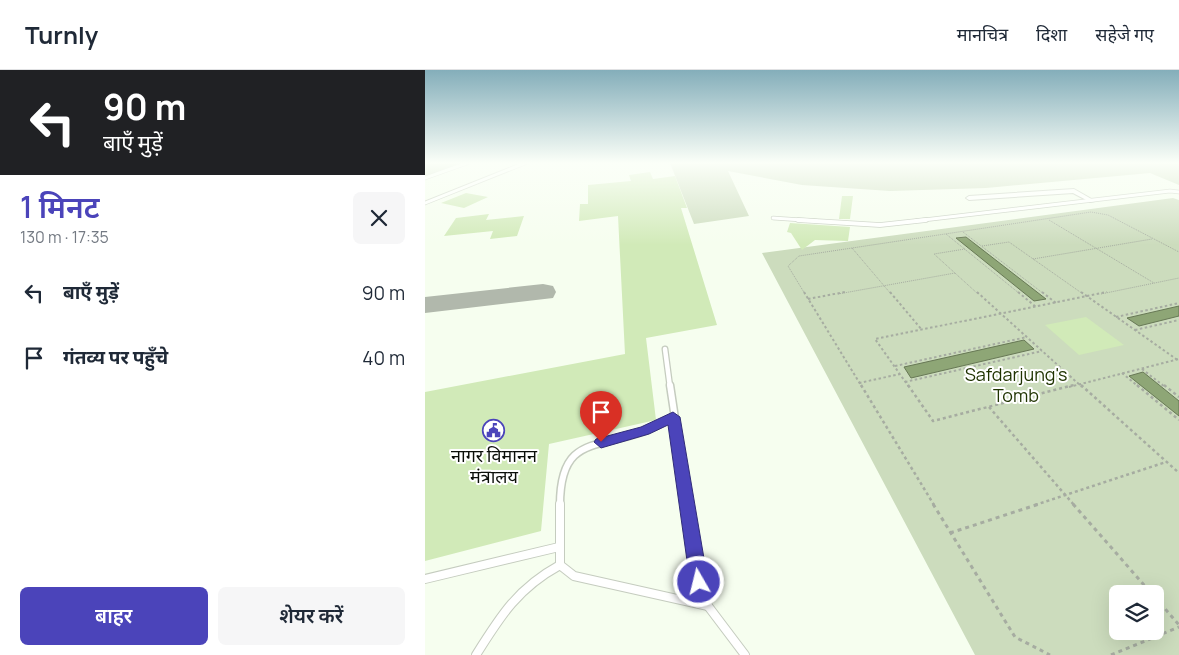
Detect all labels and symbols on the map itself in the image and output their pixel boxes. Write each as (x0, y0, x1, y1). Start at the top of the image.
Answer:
park label: Safdarjung's Tomb (965, 362, 1067, 407)
pin (580, 391, 622, 442)
public building icon: नागर विमानन मंत्रालय (482, 418, 506, 442)
place label: नागर विमानन मंत्रालय (451, 443, 538, 488)
position arrow (672, 555, 724, 607)

